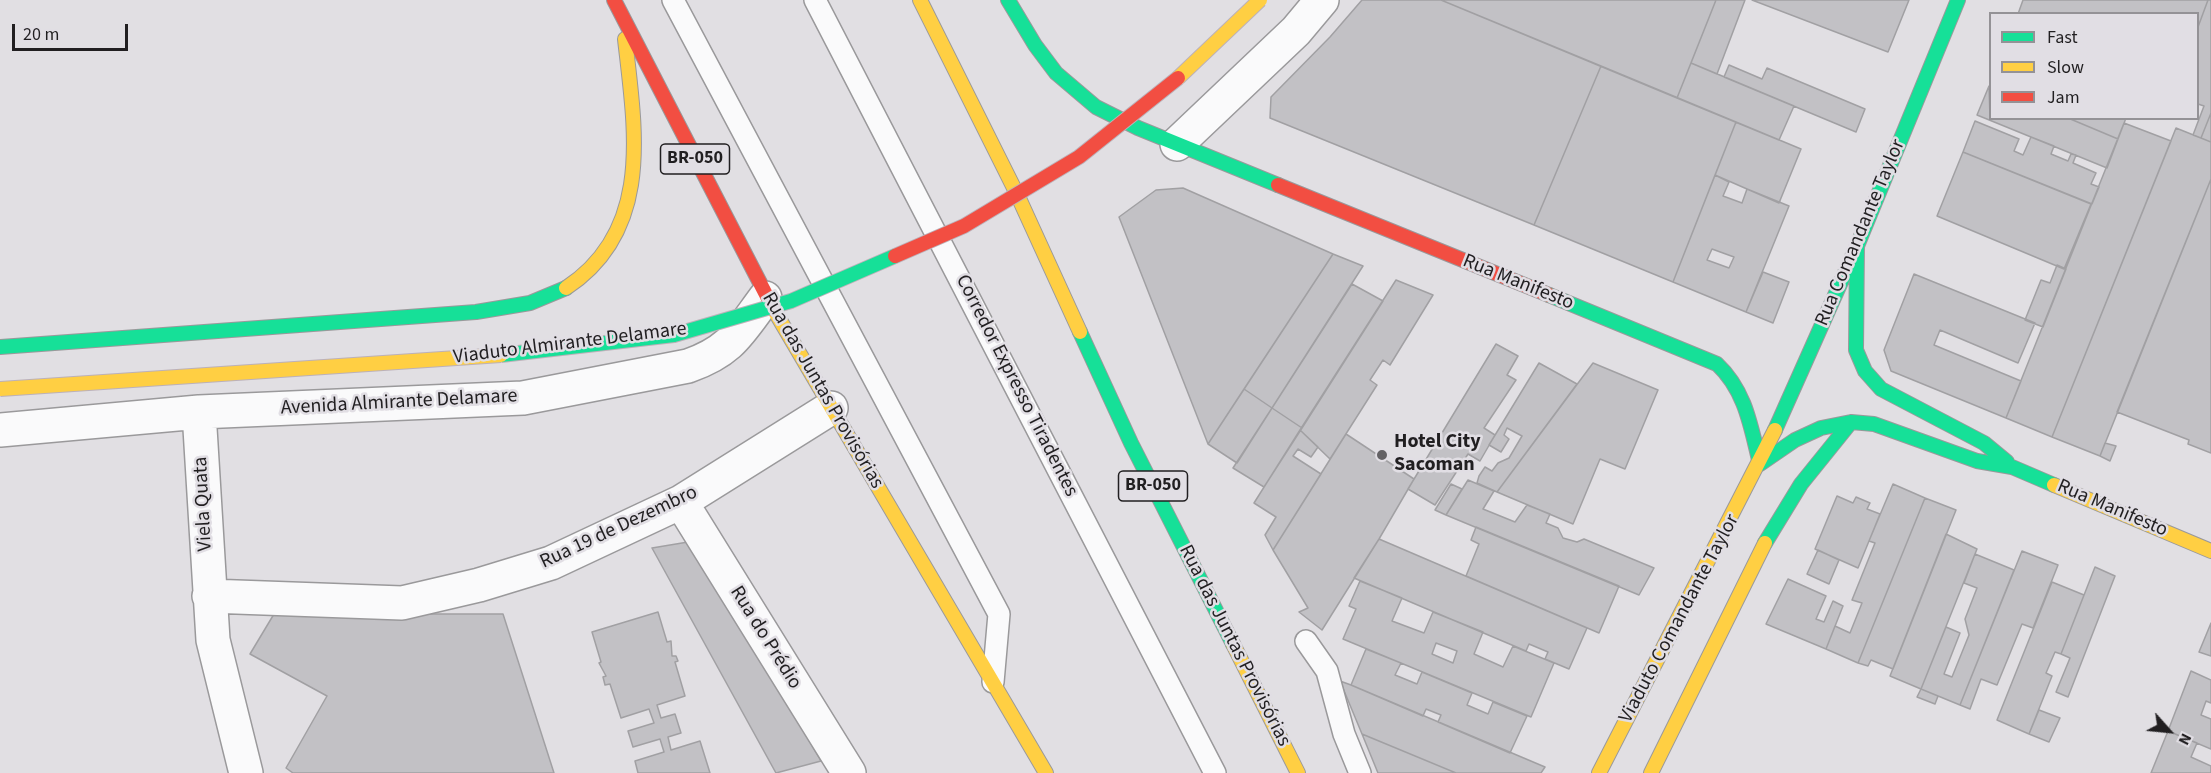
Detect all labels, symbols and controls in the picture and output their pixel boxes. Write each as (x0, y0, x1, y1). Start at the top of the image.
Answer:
scale bar (15, 12, 130, 50)
legend (1989, 12, 2199, 120)
text: 20 m (23, 22, 59, 47)
text: Fast (2047, 25, 2078, 50)
text: Slow (2047, 55, 2084, 80)
text: Jam (2047, 85, 2080, 110)
street label: Rua Comandante Taylor (1811, 136, 1911, 330)
road number: BR-050 (660, 144, 730, 174)
street label: Rua Manifesto (1459, 250, 1577, 316)
street label: Corredor Expresso Tiradentes (949, 271, 1083, 501)
street label: Rua das Juntas Provisórias (756, 289, 888, 493)
street label: Viaduto Almirante Delamare (452, 318, 688, 370)
street label: Avenida Almirante Delamare (280, 385, 518, 421)
place label: Hotel City Sacoman (1394, 431, 1481, 478)
marker: Hotel City Sacoman (1375, 448, 1389, 462)
street label: Viela Quata (190, 456, 218, 552)
road number: BR-050 (1118, 471, 1188, 501)
street label: Rua Manifesto (2053, 475, 2171, 543)
street label: Rua 19 de Dezembro (536, 481, 702, 575)
street label: Viaduto Comandante Taylor (1615, 511, 1745, 727)
street label: Rua das Juntas Provisórias (1173, 541, 1295, 751)
street label: Rua do Prédio (724, 582, 806, 694)
north arrow (2139, 701, 2199, 761)
text: N (2173, 729, 2197, 749)

